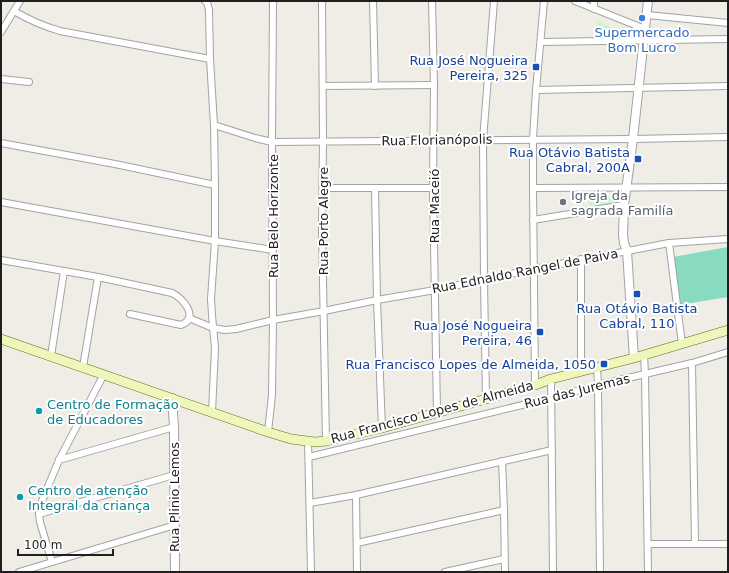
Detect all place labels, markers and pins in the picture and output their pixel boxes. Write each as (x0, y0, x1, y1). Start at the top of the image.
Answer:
marker: Supermercado Bom Lucro (637, 13, 647, 23)
place label: Supermercado Bom Lucro (595, 25, 689, 55)
place label: Rua José Nogueira Pereira, 325 (409, 53, 528, 83)
marker: Rua José Nogueira Pereira, 325 (531, 62, 541, 72)
place label: Rua Otávio Batista Cabral, 200A (509, 145, 630, 175)
marker: Rua Otávio Batista Cabral, 200A (633, 154, 643, 164)
place label: Igreja da sagrada Familía (571, 188, 673, 218)
marker: Igreja da sagrada Familía (558, 197, 568, 207)
marker: Rua Otávio Batista Cabral, 110 (632, 289, 642, 299)
place label: Rua Otávio Batista Cabral, 110 (577, 301, 697, 331)
place label: Rua José Nogueira Pereira, 46 (413, 318, 532, 348)
marker: Rua José Nogueira Pereira, 46 (535, 327, 545, 337)
place label: Rua Francisco Lopes de Almeida, 1050 (346, 357, 596, 372)
marker: Rua Francisco Lopes de Almeida, 1050 (599, 359, 609, 369)
place label: Centro de Formação de Educadores (47, 397, 179, 427)
marker: Centro de Formação de Educadores (34, 406, 44, 416)
place label: Centro de atenção Integral da criança (28, 483, 150, 513)
marker: Centro de atenção Integral da criança (15, 492, 25, 502)

